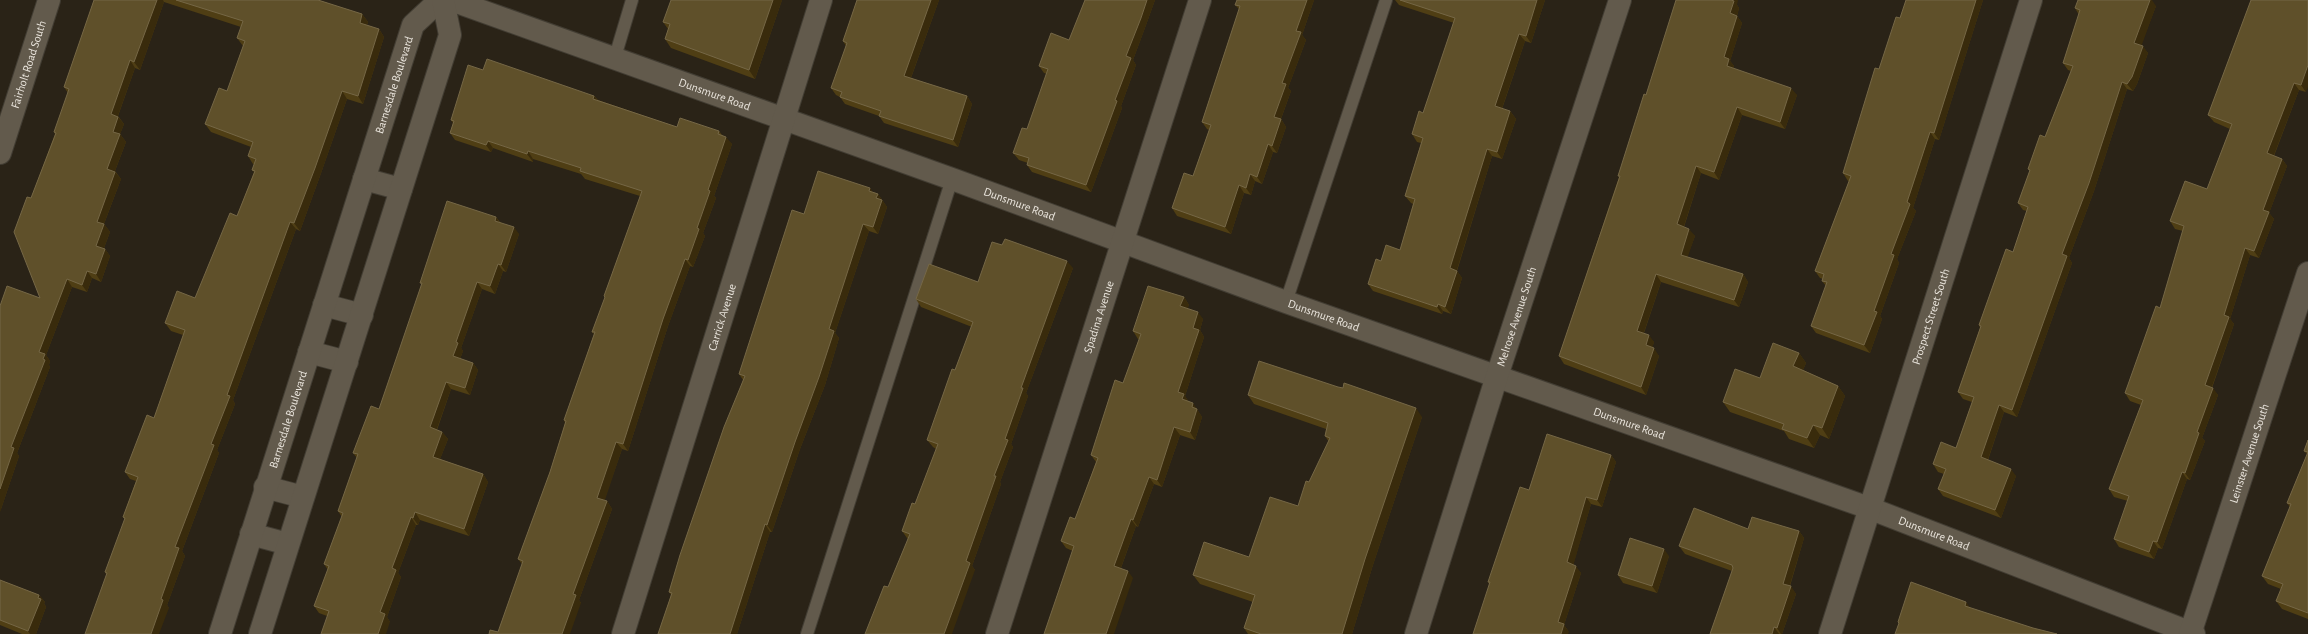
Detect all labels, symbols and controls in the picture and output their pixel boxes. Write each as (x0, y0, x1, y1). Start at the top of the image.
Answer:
street label: Fairholt Road South (9, 19, 48, 110)
street label: Barnesdale Boulevard (373, 35, 415, 135)
street label: Dunsmure Road (677, 76, 752, 113)
street label: Dunsmure Road (982, 185, 1057, 223)
street label: Melrose Avenue South (1495, 265, 1538, 368)
street label: Prospect Street South (1910, 267, 1952, 366)
street label: Spadina Avenue (1081, 279, 1116, 355)
street label: Carrick Avenue (706, 282, 738, 352)
street label: Dunsmure Road (1286, 297, 1361, 334)
street label: Barnesdale Boulevard (267, 369, 309, 470)
street label: Leinster Avenue South (2227, 402, 2271, 505)
street label: Dunsmure Road (1592, 405, 1667, 442)
street label: Dunsmure Road (1897, 514, 1971, 552)

